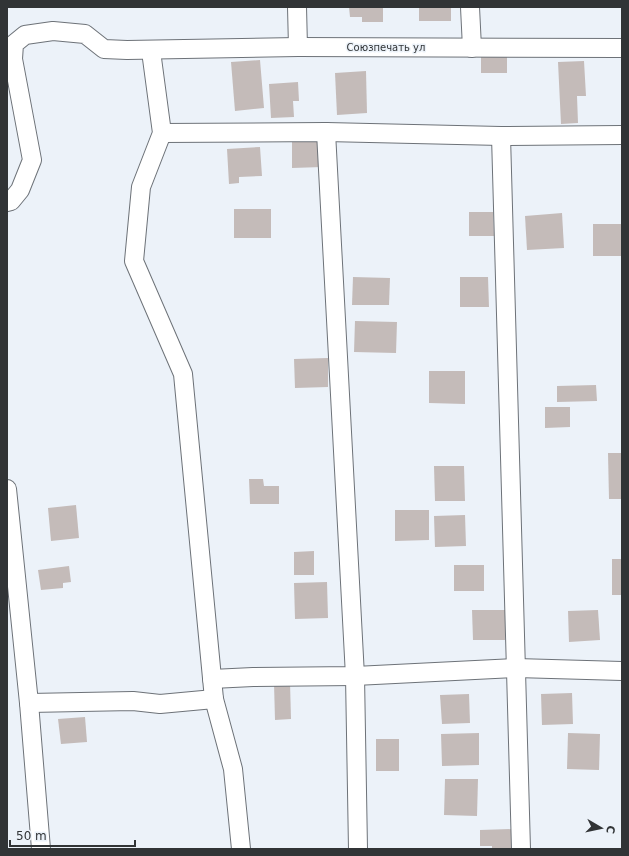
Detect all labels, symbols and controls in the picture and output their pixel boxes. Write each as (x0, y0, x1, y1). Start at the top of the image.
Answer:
street label: Союзпечать ул (347, 42, 425, 53)
north arrow (581, 808, 621, 848)
scale bar (10, 822, 135, 848)
text: С (603, 824, 617, 834)
text: 50 m (16, 829, 47, 843)

